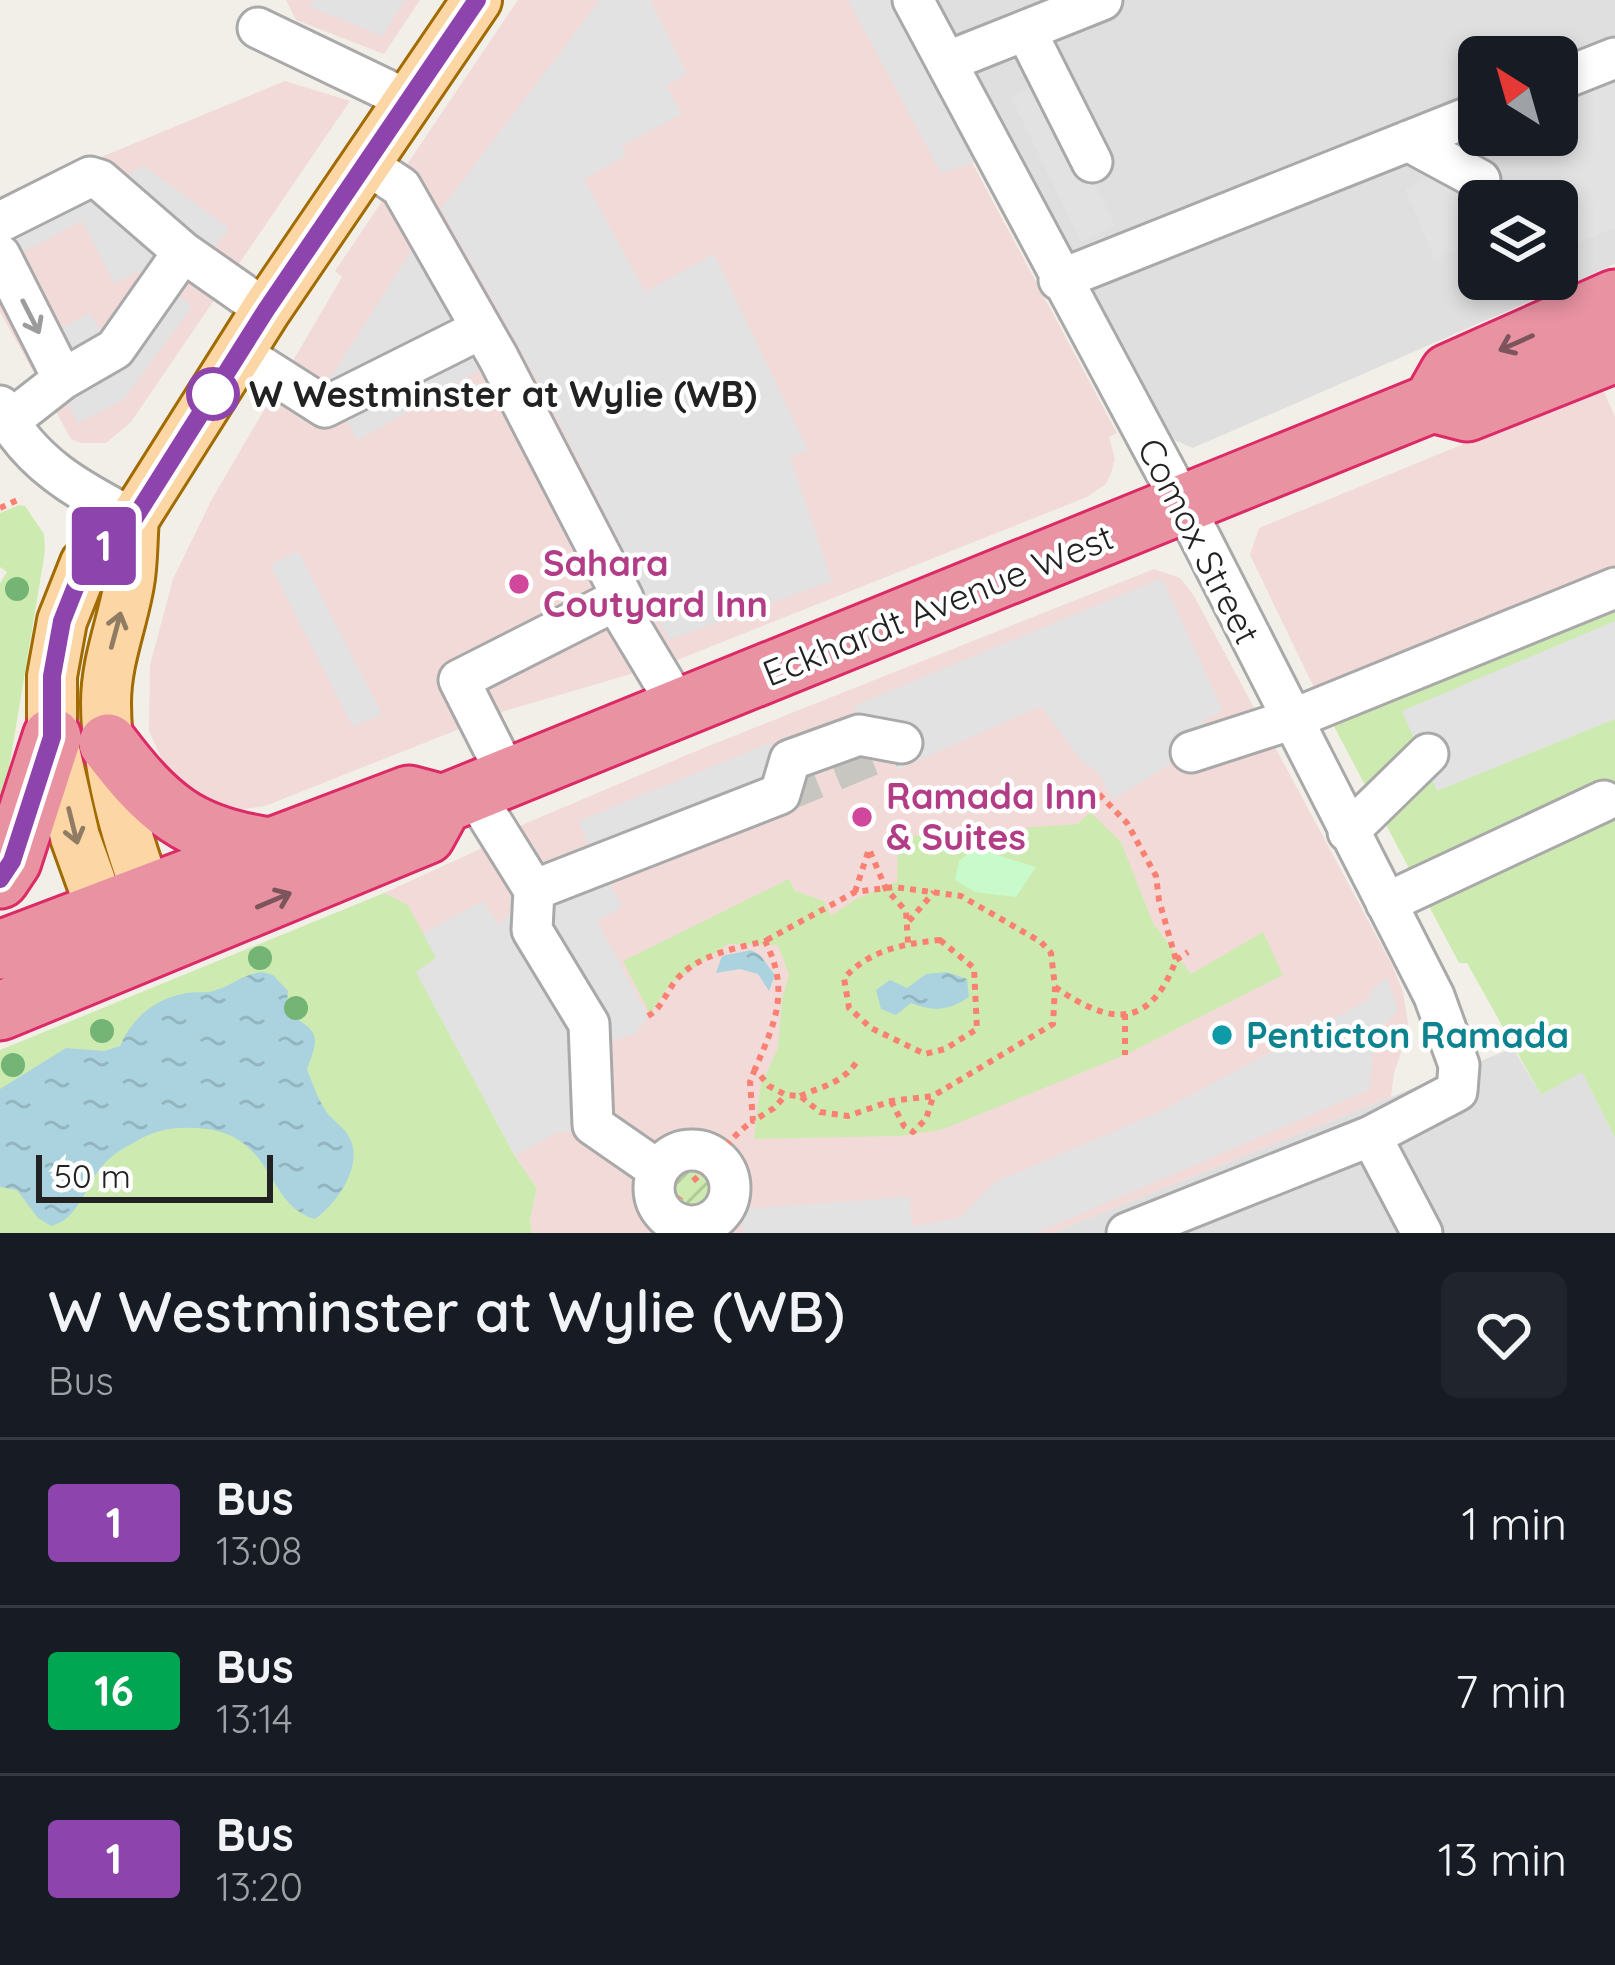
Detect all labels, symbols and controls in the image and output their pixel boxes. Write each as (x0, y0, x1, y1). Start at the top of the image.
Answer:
north arrow (1458, 36, 1578, 156)
map controls (1458, 36, 1578, 300)
button: layers (1458, 180, 1578, 300)
one-way arrow (21, 299, 44, 334)
one-way arrow (1499, 333, 1535, 355)
marker: W Westminster at Wylie (WB) (188, 369, 238, 419)
place label: W Westminster at Wylie (WB) (249, 371, 757, 416)
street label: Comox Street (1128, 430, 1271, 651)
line badge: 1 (65, 507, 143, 585)
street label: Eckhardt Avenue West (756, 514, 1120, 695)
text: 1 (96, 519, 112, 572)
place label: Sahara Coutyard Inn (543, 540, 768, 626)
marker: Sahara Coutyard Inn (506, 571, 532, 597)
one-way arrow (107, 612, 129, 650)
place label: Ramada Inn & Suites (886, 773, 1097, 859)
marker: Ramada Inn & Suites (849, 804, 875, 830)
one-way arrow (63, 807, 85, 845)
one-way arrow (255, 887, 291, 909)
place label: Penticton Ramada (1246, 1012, 1569, 1057)
marker: Penticton Ramada (1209, 1022, 1235, 1048)
scale bar (36, 1149, 273, 1202)
text: 50 m (54, 1155, 131, 1196)
button: heart (1441, 1272, 1567, 1398)
text: W Westminster at Wylie (WB) (48, 1275, 845, 1346)
text: Bus (48, 1356, 114, 1405)
text: Bus (216, 1470, 294, 1526)
text: 1 min (1461, 1495, 1567, 1551)
text: 1 (106, 1496, 122, 1549)
text: 13:08 (216, 1526, 302, 1575)
text: Bus (216, 1638, 294, 1694)
text: 7 min (1455, 1663, 1567, 1719)
text: 16 (94, 1664, 134, 1717)
text: 13:14 (216, 1694, 293, 1743)
text: Bus (216, 1806, 294, 1862)
text: 13 min (1438, 1831, 1567, 1887)
text: 1 (106, 1832, 122, 1885)
text: 13:20 (216, 1862, 303, 1911)

